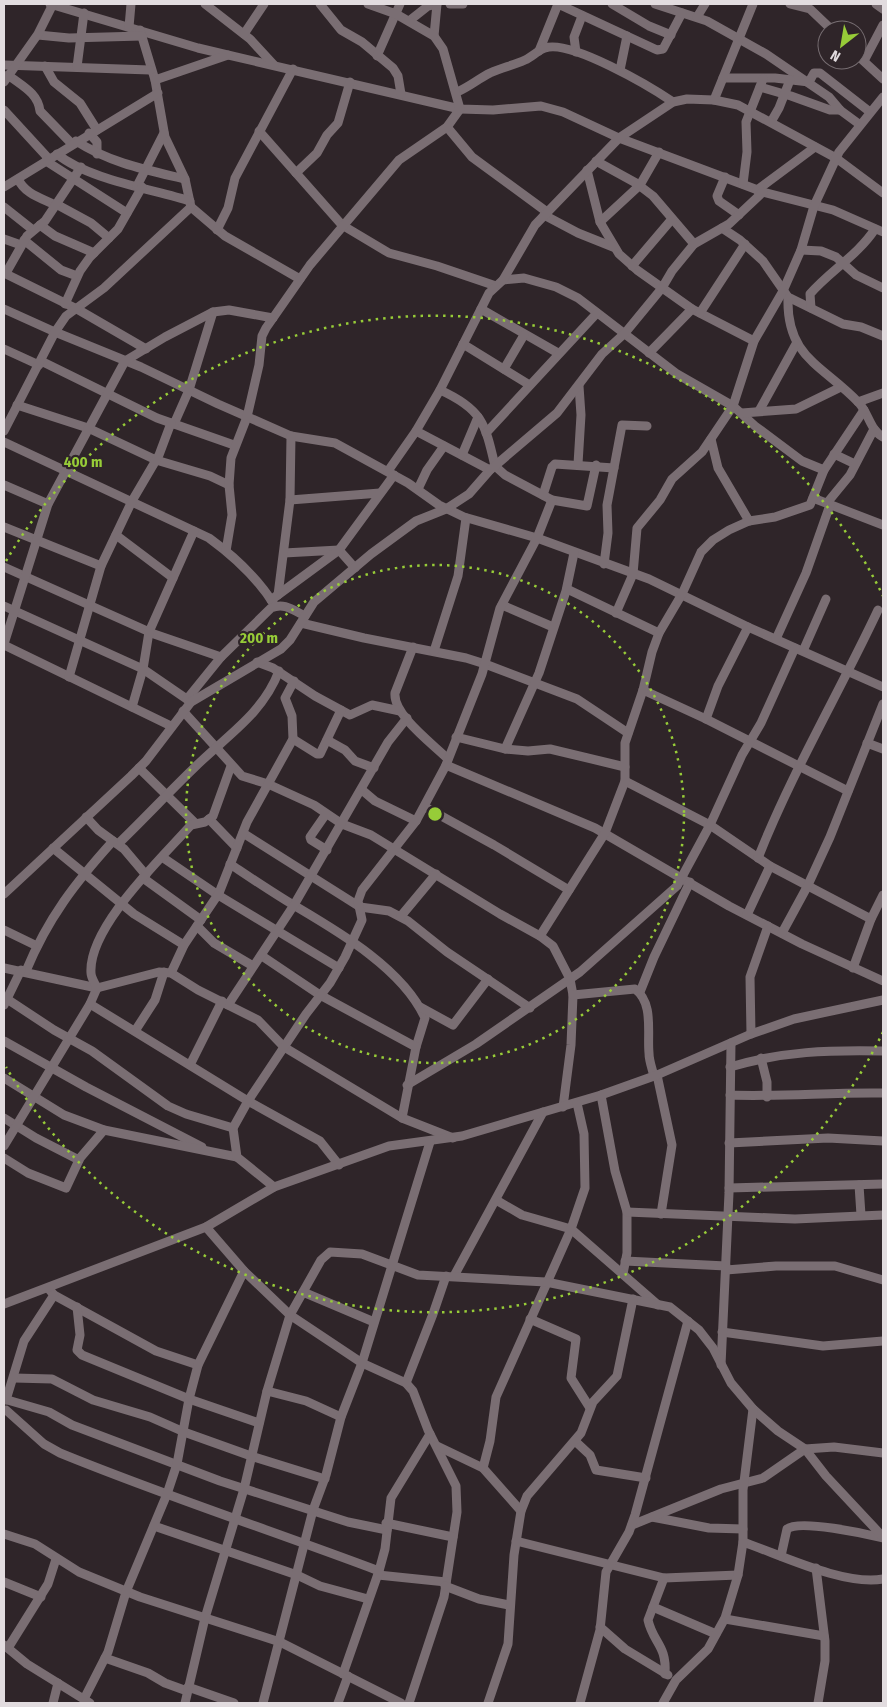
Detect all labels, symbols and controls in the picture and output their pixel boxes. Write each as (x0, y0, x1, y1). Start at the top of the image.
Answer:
north arrow (817, 20, 867, 70)
text: N (828, 46, 844, 65)
text: 400 m (64, 453, 102, 471)
text: 200 m (239, 629, 278, 647)
centre of rings (426, 805, 444, 823)

